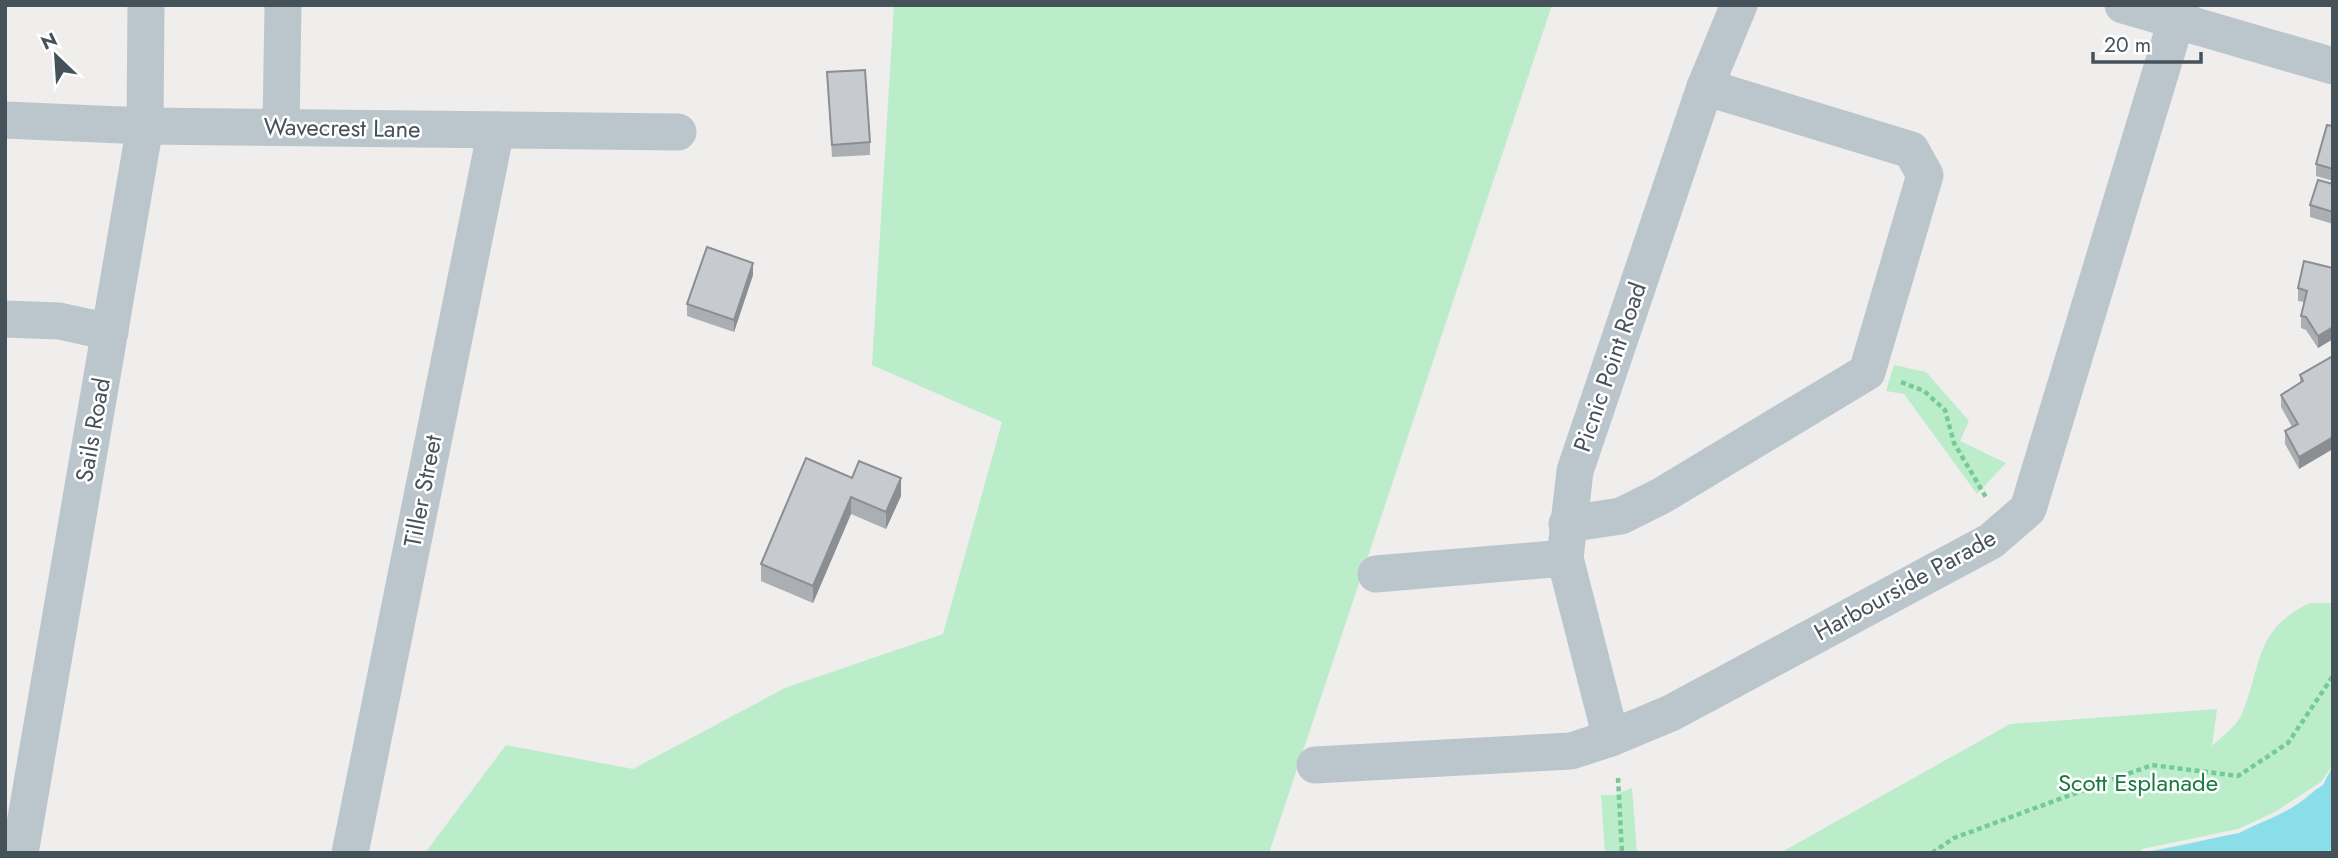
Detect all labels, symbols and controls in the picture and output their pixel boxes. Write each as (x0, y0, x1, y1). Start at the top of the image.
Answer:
north arrow (21, 21, 91, 91)
scale bar (2093, 21, 2202, 65)
text: N (36, 26, 62, 56)
text: 20 m (2104, 30, 2151, 60)
street label: Wavecrest Lane (263, 109, 421, 146)
street label: Picnic Point Road (1564, 277, 1655, 456)
street label: Sails Road (66, 375, 119, 485)
street label: Tiller Street (395, 432, 451, 550)
street label: Harbourside Parade (1807, 520, 2002, 649)
park label: Scott Esplanade (2058, 765, 2218, 800)

